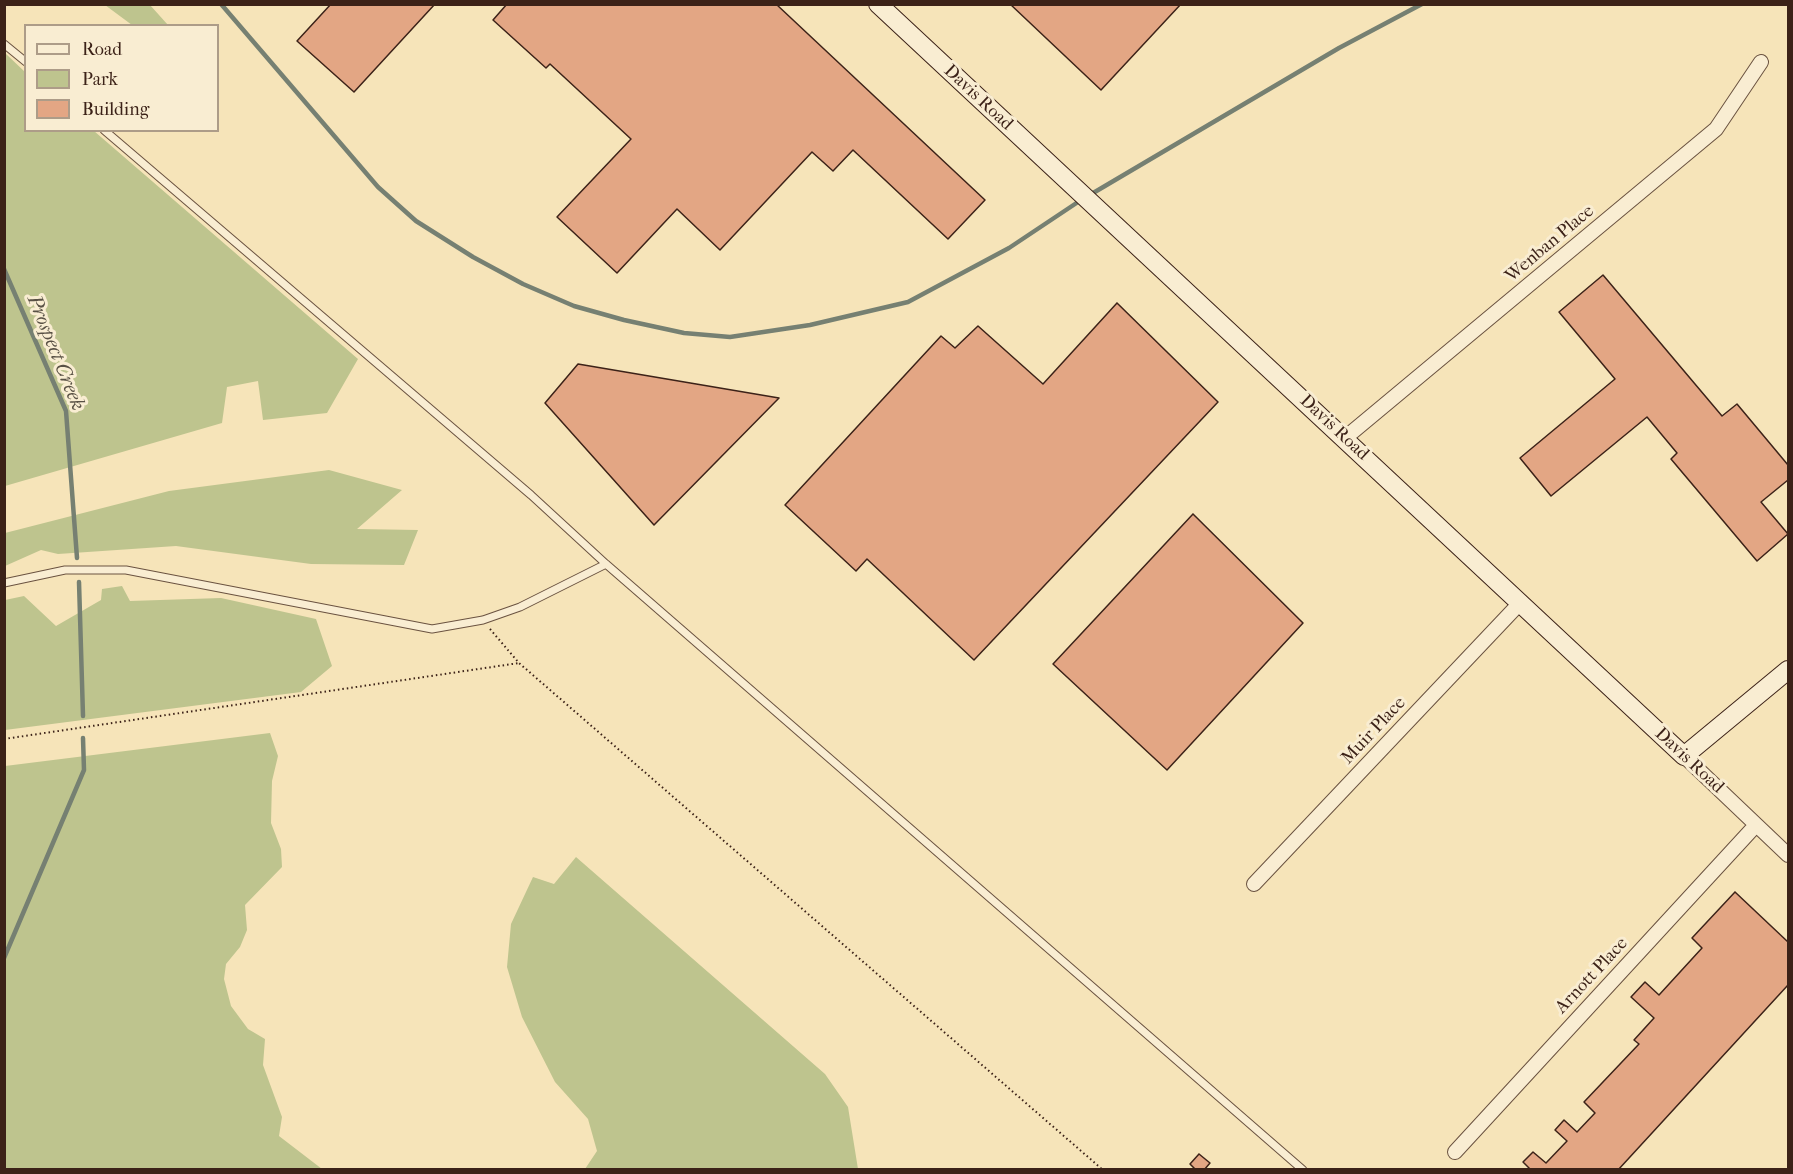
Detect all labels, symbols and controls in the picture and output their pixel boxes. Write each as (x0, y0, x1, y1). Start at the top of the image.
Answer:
legend (24, 24, 219, 132)
text: Road (82, 39, 122, 60)
street label: Davis Road (939, 61, 1017, 135)
text: Park (82, 69, 118, 90)
text: Building (82, 99, 149, 120)
street label: Wenban Place (1501, 201, 1599, 287)
water label: Prospect Creek (21, 292, 89, 414)
street label: Davis Road (1295, 391, 1373, 465)
street label: Muir Place (1337, 693, 1411, 769)
street label: Davis Road (1650, 724, 1728, 798)
street label: Arnott Place (1551, 933, 1633, 1019)

